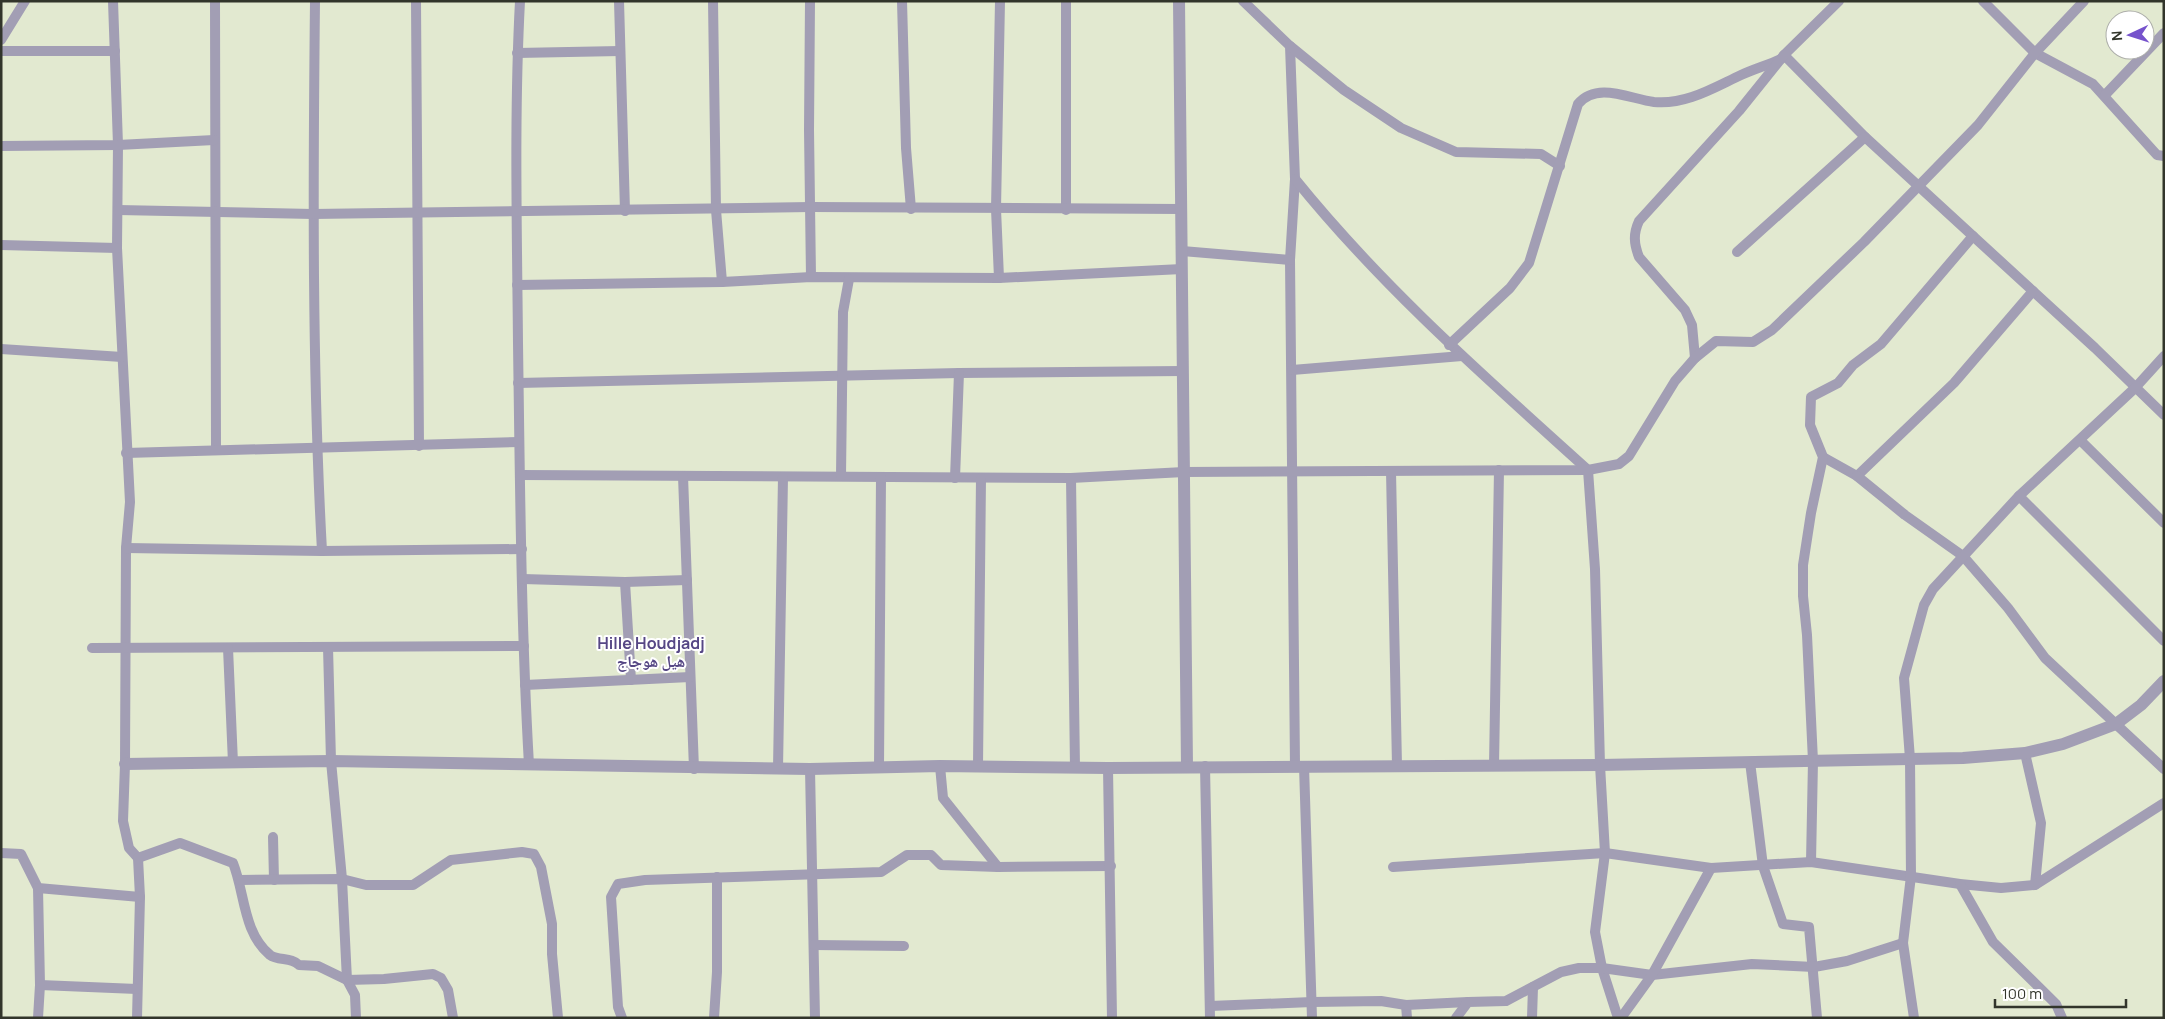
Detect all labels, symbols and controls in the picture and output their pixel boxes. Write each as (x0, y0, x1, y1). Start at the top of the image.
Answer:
north arrow (2105, 10, 2155, 60)
text: N (2107, 30, 2126, 42)
district label: Hille Houdjadj هيل هوجاج (597, 632, 705, 672)
scale bar (1995, 976, 2126, 1008)
text: 100 m (2002, 983, 2042, 1004)

